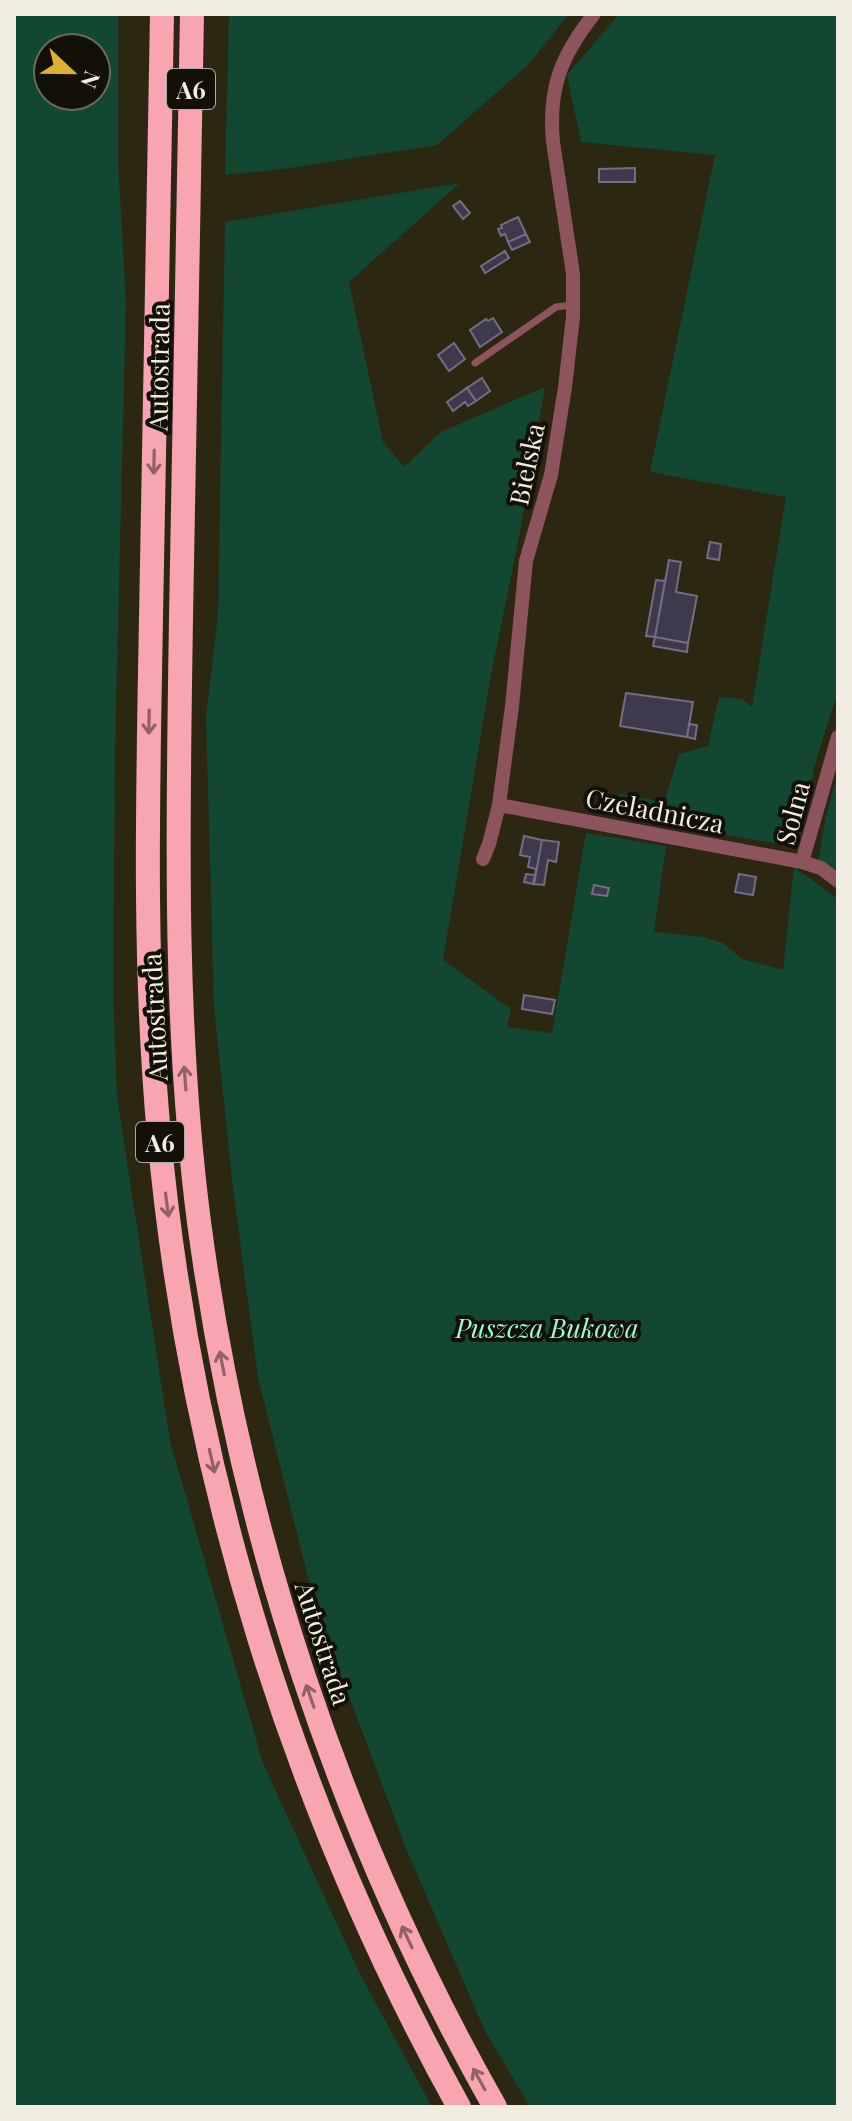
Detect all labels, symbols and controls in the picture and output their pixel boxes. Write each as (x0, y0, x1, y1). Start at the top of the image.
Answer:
north arrow (32, 32, 112, 112)
text: N (75, 67, 108, 93)
road number: A6 (167, 69, 215, 109)
street label: Autostrada (139, 303, 177, 432)
street label: Bielska (500, 420, 552, 508)
one-way arrow (146, 448, 162, 475)
one-way arrow (141, 708, 157, 735)
street label: Solna (767, 778, 817, 848)
street label: Czeladnicza (583, 779, 727, 841)
street label: Autostrada (133, 952, 175, 1083)
one-way arrow (177, 1065, 192, 1092)
road number: A6 (136, 1122, 184, 1162)
one-way arrow (159, 1191, 174, 1218)
park label: Puszcza Bukowa (454, 1310, 639, 1345)
one-way arrow (214, 1351, 229, 1377)
one-way arrow (205, 1448, 220, 1473)
street label: Autostrada (287, 1576, 360, 1709)
one-way arrow (302, 1683, 317, 1708)
one-way arrow (399, 1925, 414, 1949)
one-way arrow (471, 2068, 487, 2091)

